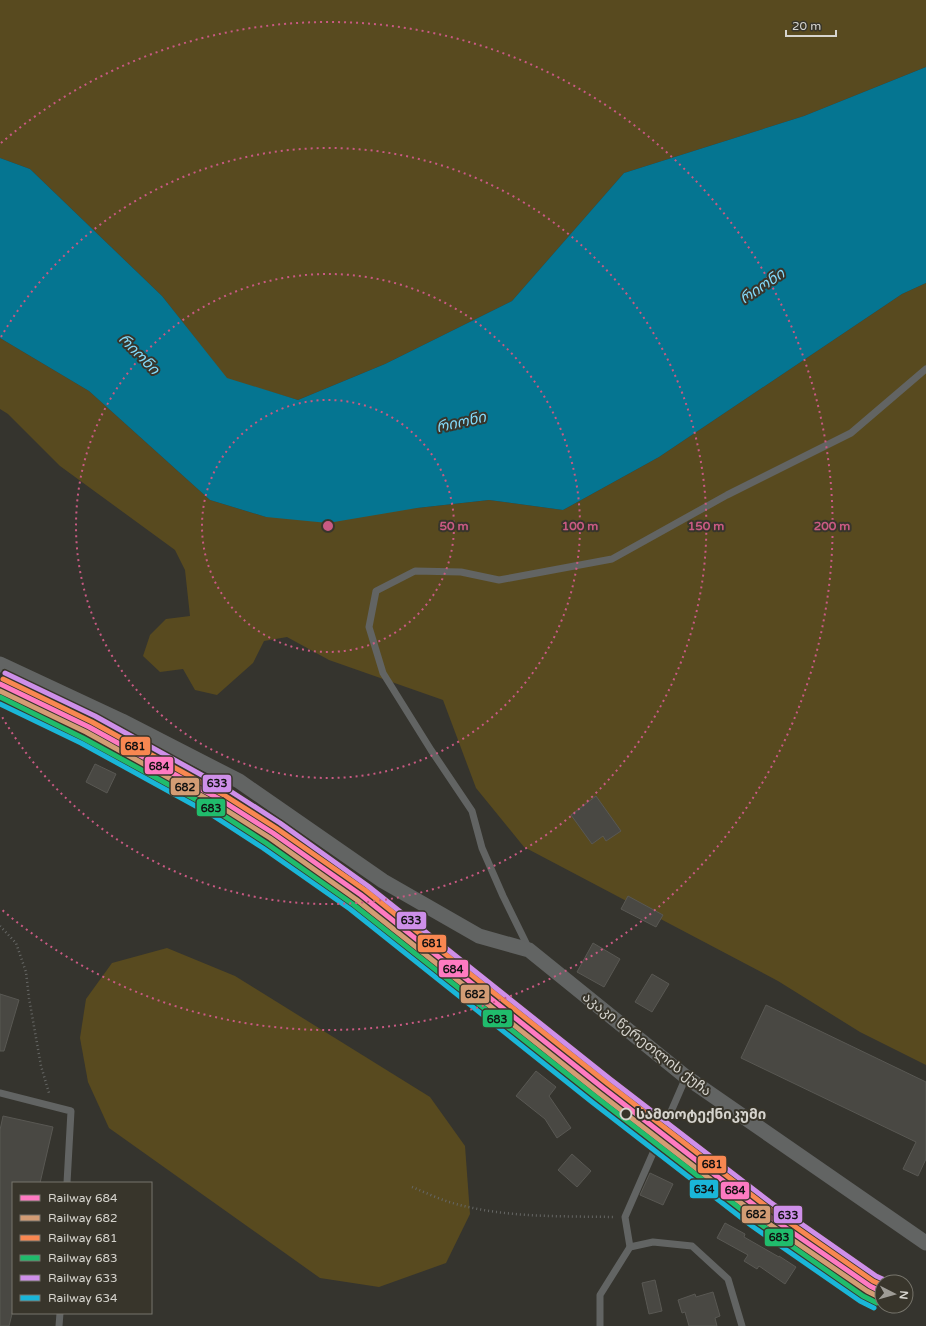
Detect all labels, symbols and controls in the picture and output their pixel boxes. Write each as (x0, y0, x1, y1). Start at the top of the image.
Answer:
scale bar (786, 12, 836, 38)
text: 20 m (792, 19, 821, 33)
water label: რიონი (736, 264, 789, 308)
water label: რიონი (115, 330, 164, 379)
water label: რიონი (434, 407, 489, 436)
centre of rings (321, 519, 335, 533)
text: 50 m (439, 519, 469, 533)
text: 100 m (562, 519, 598, 533)
text: 150 m (688, 519, 724, 533)
text: 200 m (814, 519, 850, 533)
line badge: 681 (120, 736, 151, 756)
text: 681 (125, 740, 145, 753)
line badge: 684 (144, 756, 174, 775)
text: 684 (149, 760, 169, 773)
line badge: 633 (202, 774, 232, 793)
line badge: 682 (170, 777, 200, 796)
text: 633 (207, 777, 227, 790)
text: 682 (175, 781, 195, 794)
line badge: 683 (196, 798, 226, 817)
text: 683 (201, 802, 221, 815)
line badge: 633 (396, 911, 427, 930)
text: 633 (401, 914, 421, 927)
line badge: 681 (417, 934, 447, 953)
text: 681 (422, 937, 442, 950)
line badge: 684 (438, 959, 469, 978)
text: 684 (443, 963, 463, 976)
line badge: 682 (460, 984, 490, 1004)
text: 682 (465, 988, 485, 1001)
street label: აკაკი წერეთლის ქუჩა (579, 988, 715, 1100)
line badge: 683 (482, 1009, 513, 1028)
text: 683 (487, 1013, 507, 1026)
place label: სამთოტექნიკუმი (636, 1106, 766, 1123)
marker: სამთოტექნიკუმი (619, 1107, 633, 1121)
line badge: 681 (697, 1155, 727, 1174)
text: 681 (702, 1158, 722, 1171)
line badge: 634 (689, 1179, 719, 1199)
line badge: 684 (720, 1181, 750, 1200)
legend (12, 1182, 152, 1314)
text: 634 (694, 1183, 714, 1196)
text: 684 (725, 1184, 745, 1197)
text: Railway 684 (48, 1191, 118, 1205)
line badge: 682 (741, 1205, 771, 1224)
line badge: 633 (773, 1205, 803, 1224)
text: 682 (746, 1208, 766, 1221)
text: 633 (778, 1209, 798, 1222)
text: Railway 682 (48, 1211, 118, 1225)
line badge: 683 (764, 1228, 794, 1247)
text: Railway 681 (48, 1231, 118, 1245)
text: 683 (769, 1231, 789, 1244)
text: Railway 683 (48, 1251, 118, 1265)
text: Railway 633 (48, 1271, 118, 1285)
north arrow (874, 1274, 914, 1314)
text: N (897, 1290, 910, 1300)
text: Railway 634 (48, 1291, 118, 1305)

